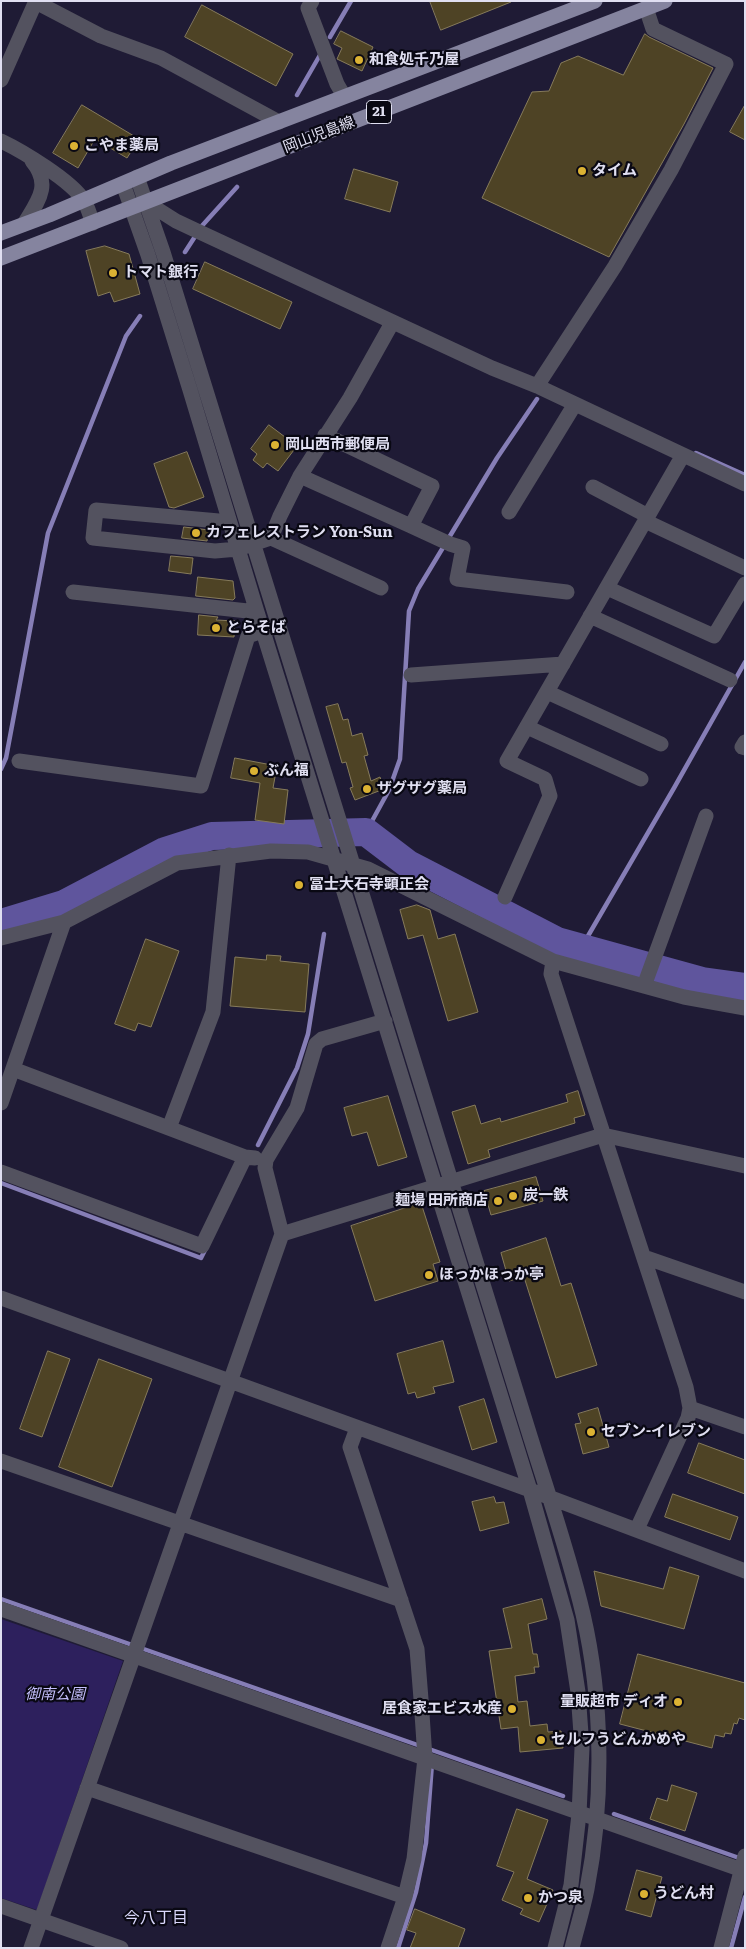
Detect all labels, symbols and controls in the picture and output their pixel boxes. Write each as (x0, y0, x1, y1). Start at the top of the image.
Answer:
place label: 和食処千乃屋 (369, 51, 459, 69)
marker: 和食処千乃屋 (353, 54, 365, 66)
road number: 21 (366, 100, 392, 124)
street label: 岡山児島線 (281, 113, 357, 157)
place label: こやま薬局 (84, 137, 159, 155)
marker: こやま薬局 (68, 140, 80, 152)
place label: タイム (592, 162, 637, 180)
marker: タイム (576, 165, 588, 177)
place label: トマト銀行 (123, 264, 198, 282)
marker: トマト銀行 (107, 267, 119, 279)
place label: 岡山西市郵便局 (285, 436, 390, 454)
marker: 岡山西市郵便局 (269, 439, 281, 451)
place label: カフェレストラン Yon-Sun (206, 524, 393, 542)
marker: カフェレストラン Yon-Sun (190, 527, 202, 539)
place label: とらそば (226, 619, 286, 637)
marker: とらそば (210, 622, 222, 634)
place label: ぶん福 (264, 762, 309, 780)
marker: ぶん福 (248, 765, 260, 777)
place label: ザグザグ薬局 (377, 780, 467, 798)
marker: ザグザグ薬局 (361, 783, 373, 795)
place label: 冨士大石寺顕正会 (309, 876, 429, 894)
marker: 冨士大石寺顕正会 (293, 879, 305, 891)
place label: 炭一鉄 (523, 1187, 568, 1205)
marker: 炭一鉄 (507, 1190, 519, 1202)
place label: 麺場 田所商店 (395, 1192, 488, 1210)
marker: 麺場 田所商店 (492, 1195, 504, 1207)
place label: ほっかほっか亭 (439, 1266, 544, 1284)
marker: ほっかほっか亭 (423, 1269, 435, 1281)
place label: セブン-イレブン (601, 1423, 711, 1441)
marker: セブン-イレブン (585, 1426, 597, 1438)
park label: 御南公園 (25, 1686, 85, 1704)
place label: 量販超市 ディオ (560, 1693, 668, 1711)
marker: 量販超市 ディオ (672, 1696, 684, 1708)
place label: 居食家エビス水産 (382, 1700, 502, 1718)
marker: 居食家エビス水産 (506, 1703, 518, 1715)
place label: セルフうどんかめや (551, 1731, 686, 1749)
marker: セルフうどんかめや (535, 1734, 547, 1746)
place label: うどん村 (654, 1885, 714, 1903)
marker: うどん村 (638, 1888, 650, 1900)
place label: かつ泉 (538, 1889, 583, 1907)
marker: かつ泉 (522, 1892, 534, 1904)
district label: 今八丁目 (124, 1908, 188, 1928)

